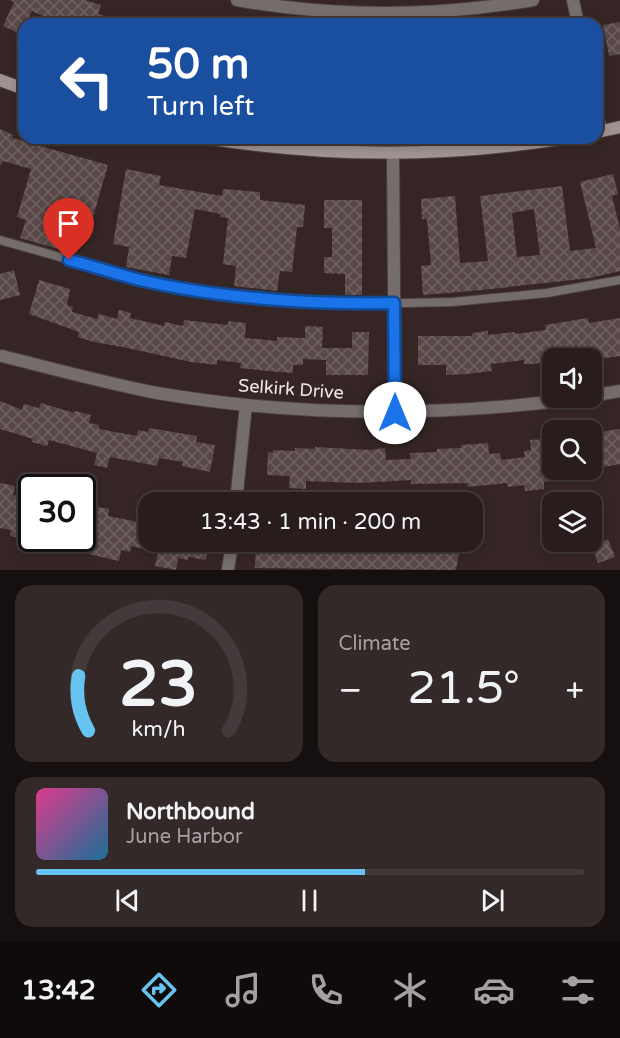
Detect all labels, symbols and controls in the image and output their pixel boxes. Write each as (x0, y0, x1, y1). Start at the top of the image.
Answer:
text: 50 m (147, 39, 249, 90)
icon: left (48, 42, 126, 120)
text: Turn left (147, 90, 254, 123)
pin (43, 198, 94, 260)
icon: arrive (52, 207, 85, 240)
map controls (542, 348, 602, 552)
button: sound (542, 348, 602, 408)
street label: Selkirk Drive (237, 374, 345, 404)
position arrow (363, 381, 427, 445)
button: search (542, 420, 602, 480)
speed limit sign: 30 (18, 474, 96, 552)
button: layers (542, 492, 602, 552)
text: 13:43 · 1 min · 200 m (200, 509, 421, 535)
text: Climate (339, 632, 411, 656)
text: 23 (120, 648, 198, 723)
text: 21.5° (407, 662, 520, 716)
text: − (339, 671, 362, 710)
text: + (565, 671, 584, 710)
text: km/h (132, 716, 186, 742)
text: Northbound (126, 799, 255, 825)
text: June Harbor (126, 825, 243, 849)
icon: previous (111, 884, 144, 917)
icon: pause (293, 884, 326, 917)
icon: next (476, 884, 509, 917)
icon: directions (138, 969, 180, 1011)
icon: music (222, 969, 264, 1011)
icon: phone (305, 969, 347, 1011)
icon: climate (389, 969, 431, 1011)
icon: car (473, 969, 515, 1011)
icon: filters (557, 969, 599, 1011)
text: 13:42 (21, 974, 96, 1007)

